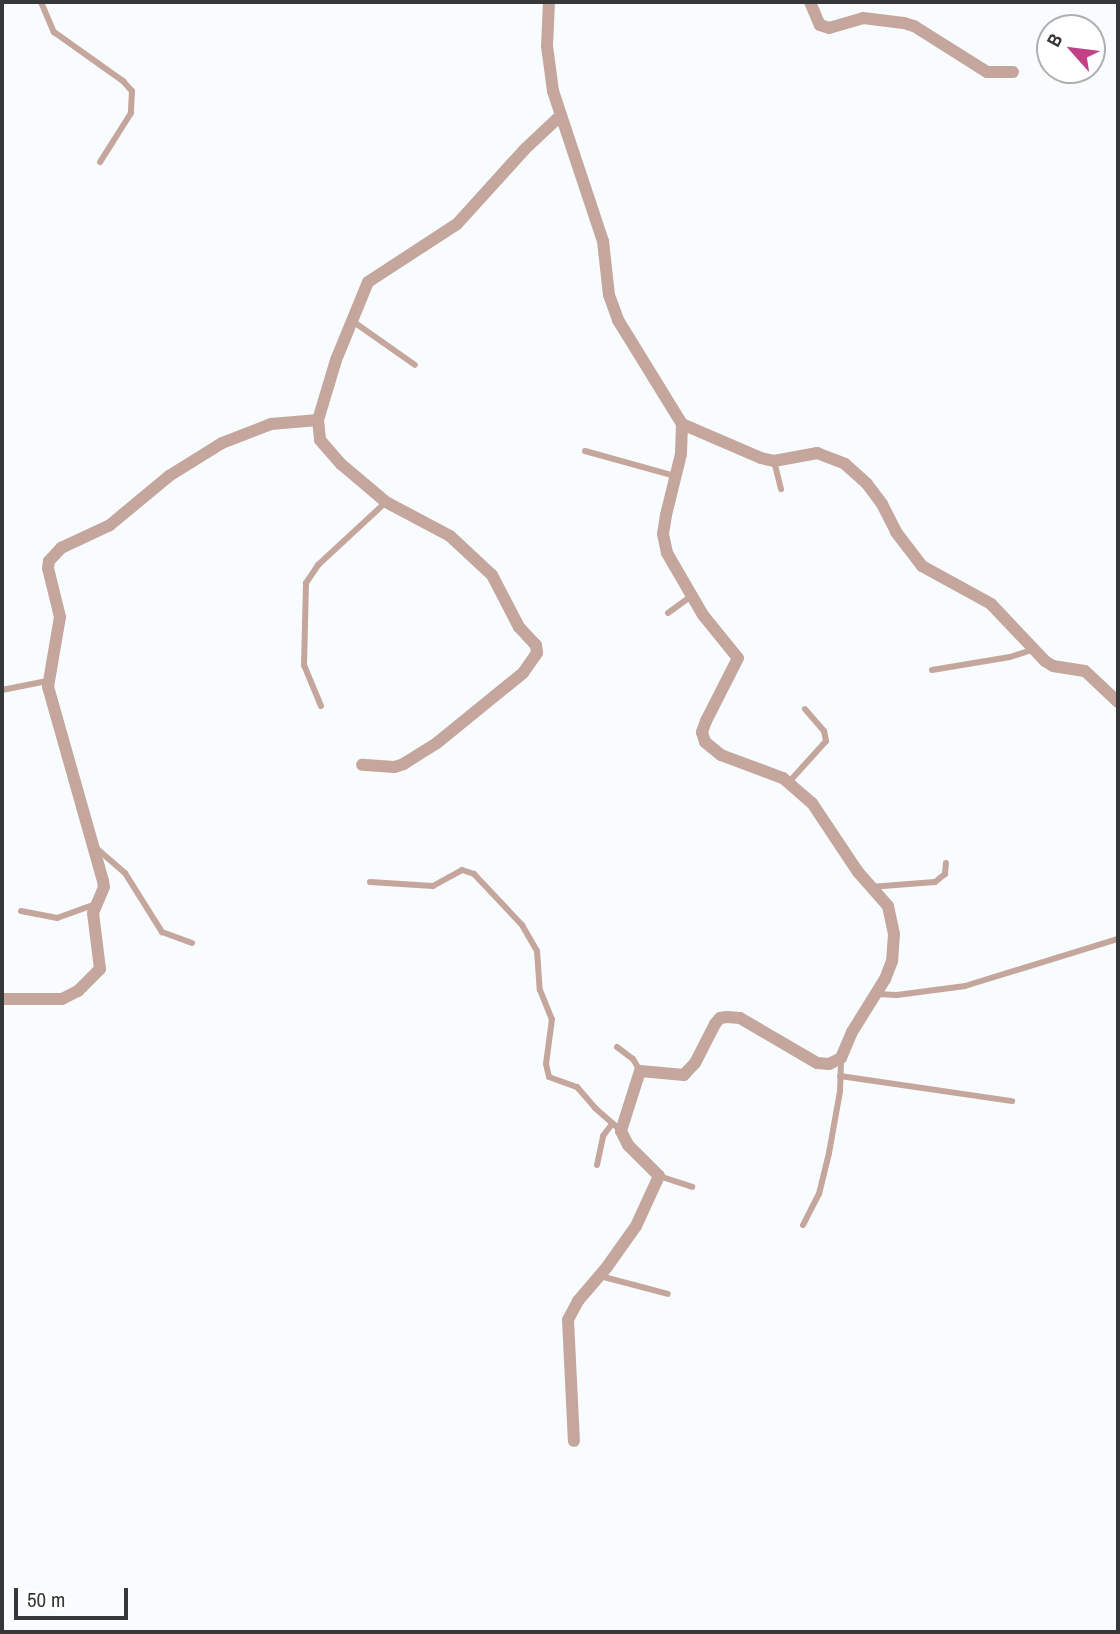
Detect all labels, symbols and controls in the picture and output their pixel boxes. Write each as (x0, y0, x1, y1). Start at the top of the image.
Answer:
north arrow (1036, 14, 1106, 84)
text: B (1040, 29, 1068, 51)
scale bar (18, 1574, 131, 1618)
text: 50 m (27, 1585, 65, 1614)

